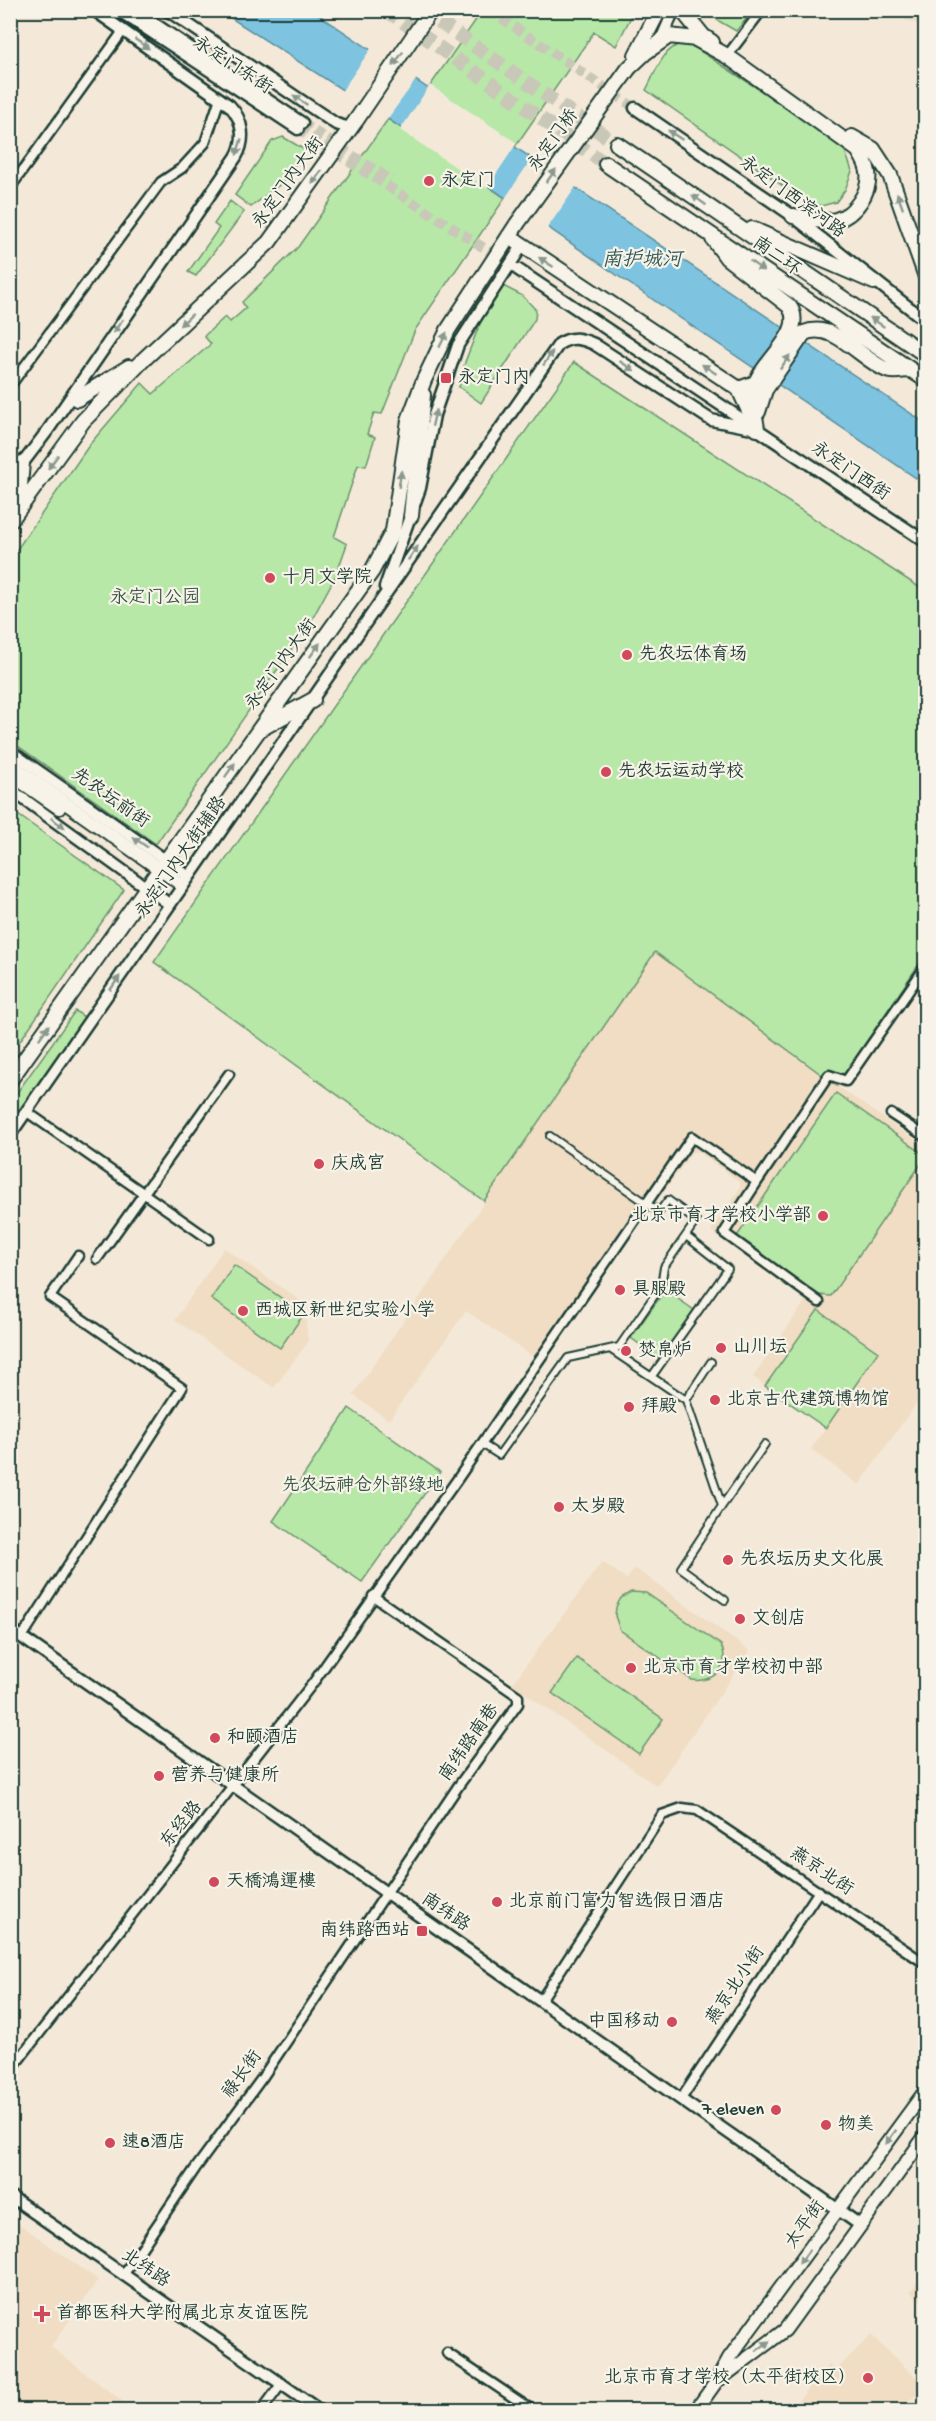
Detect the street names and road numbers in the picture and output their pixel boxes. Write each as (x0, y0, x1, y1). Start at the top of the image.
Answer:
street label: 永定门东街 (189, 32, 276, 99)
street label: 永定门桥 (524, 105, 584, 176)
street label: 永定门内大街 (248, 133, 329, 233)
street label: 永定门西滨河路 (735, 152, 850, 244)
street label: 南二环 (748, 232, 805, 281)
street label: 永定门西街 (807, 437, 894, 506)
street label: 永定门内大街 (241, 615, 322, 715)
street label: 先农坛前街 (67, 763, 154, 833)
street label: 永定门内大街辅路 (131, 792, 232, 923)
street label: 南纬路南巷 (435, 1700, 504, 1786)
street label: 东经路 (156, 1797, 207, 1853)
street label: 燕京北街 (785, 1842, 857, 1901)
street label: 南纬路 (417, 1888, 474, 1937)
street label: 燕京北小街 (701, 1942, 770, 2029)
street label: 禄长街 (218, 2046, 267, 2103)
street label: 太平街 (781, 2196, 830, 2253)
street label: 北纬路 (117, 2244, 174, 2293)

